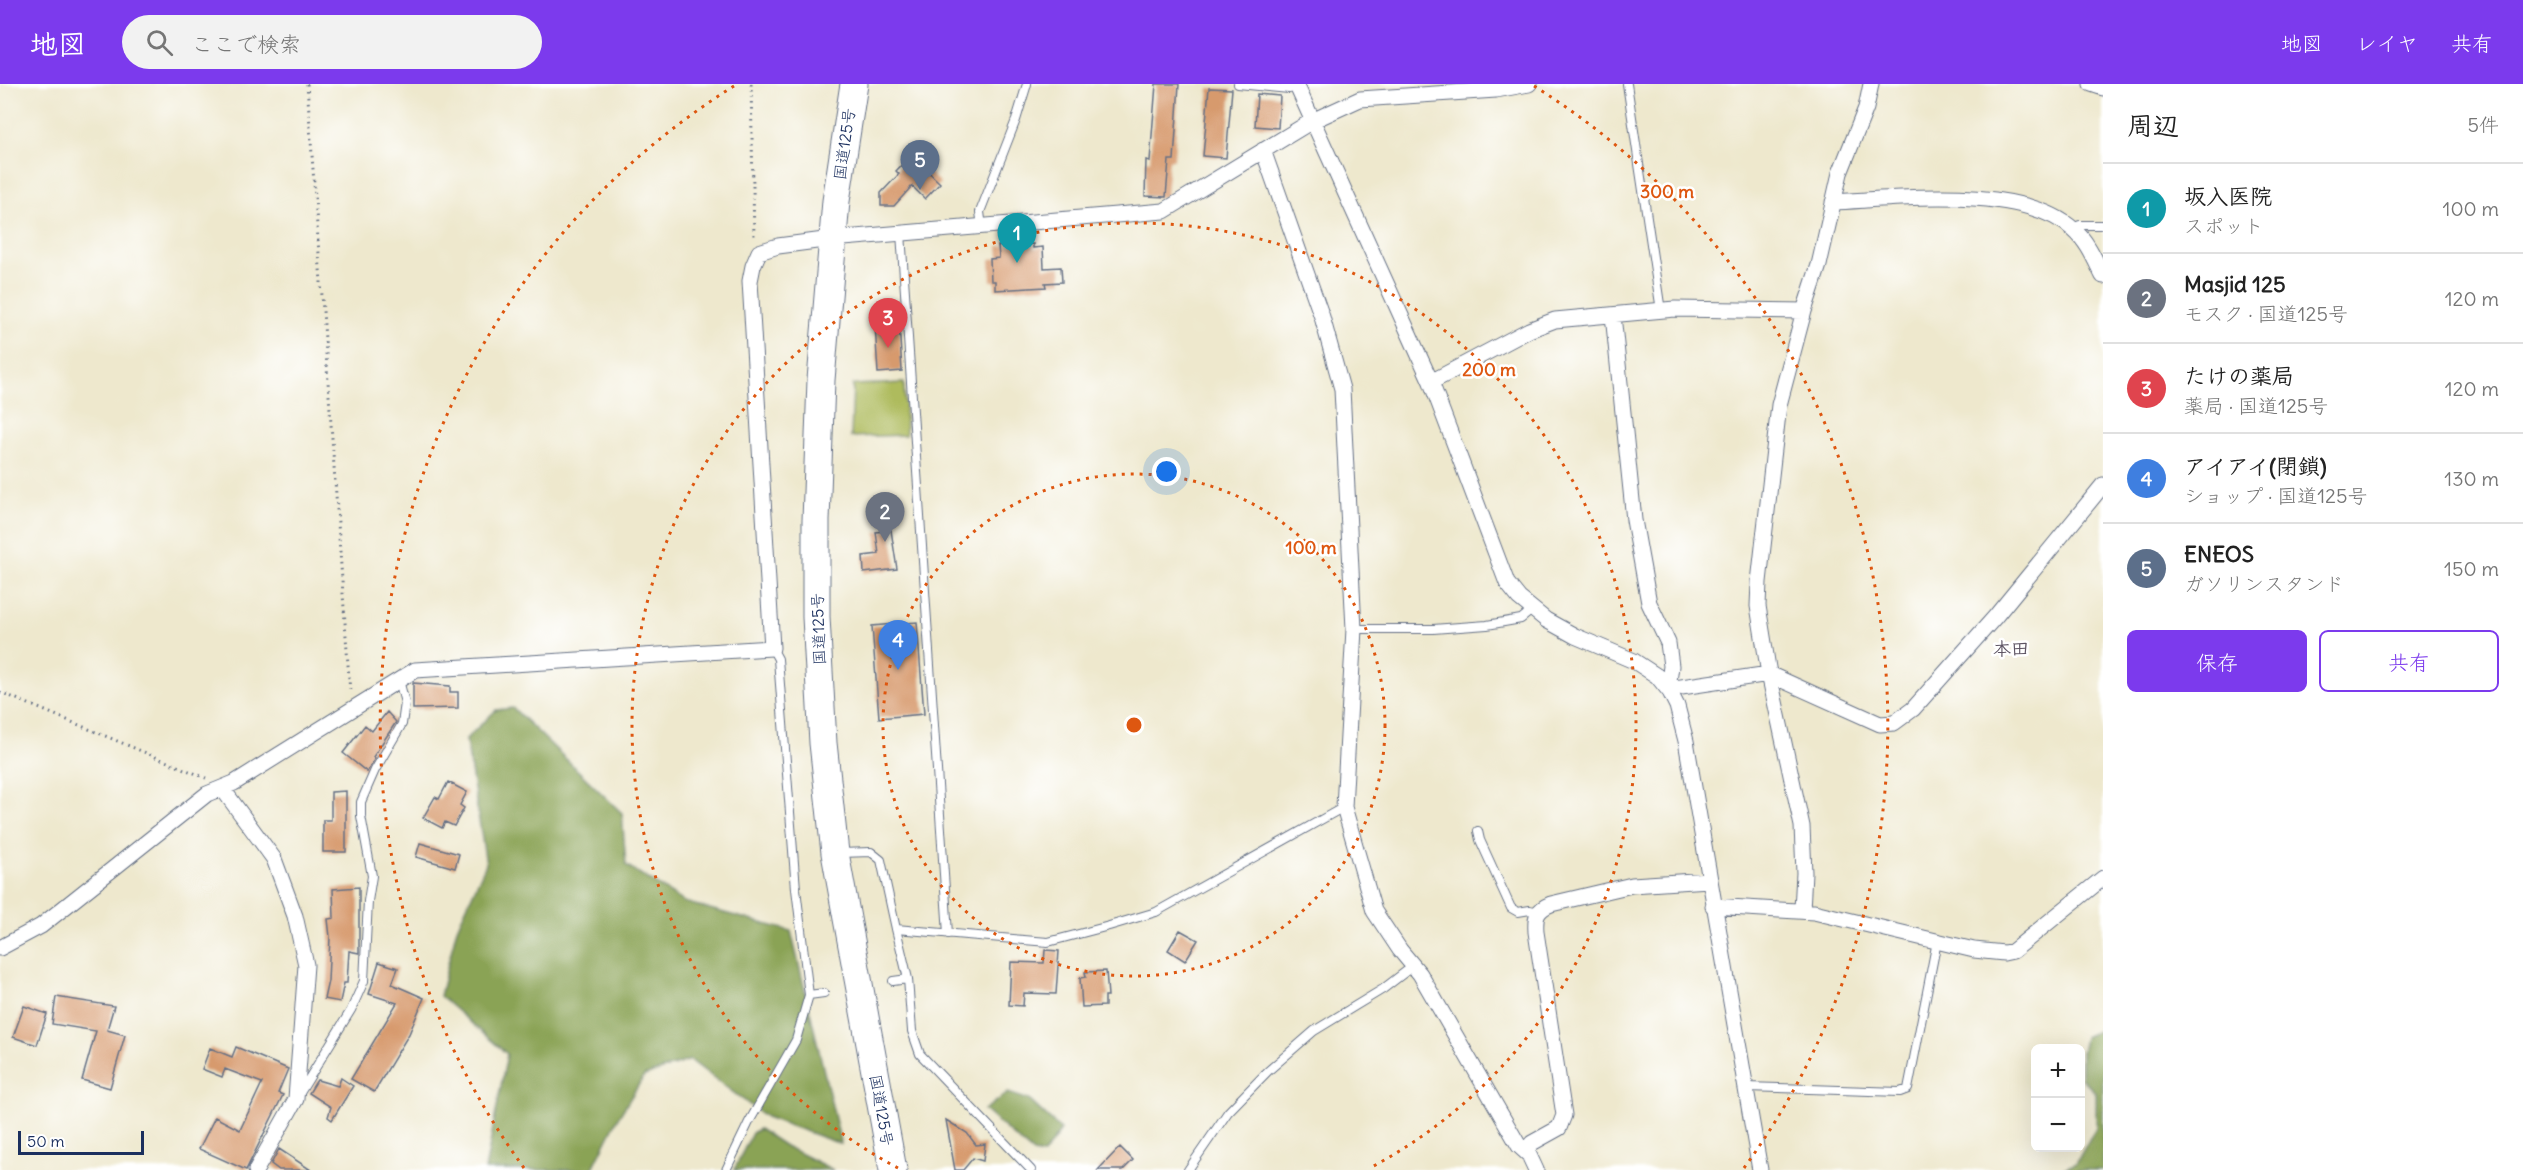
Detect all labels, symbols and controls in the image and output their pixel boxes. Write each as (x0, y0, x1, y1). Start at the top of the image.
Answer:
search box (122, 15, 542, 69)
text: 地図 (30, 26, 86, 62)
icon: search (143, 26, 176, 59)
text: ここで検索 (191, 30, 301, 58)
text: 地図 (2281, 30, 2323, 57)
text: レイヤ (2356, 30, 2418, 57)
text: 共有 (2451, 30, 2493, 57)
street label: 国道125号 (829, 107, 859, 181)
text: 周辺 (2127, 109, 2179, 142)
text: 5件 (2468, 112, 2499, 137)
pin: 5 (900, 141, 940, 190)
text: 300 m (1640, 180, 1694, 203)
text: 坂入医院 (2184, 182, 2272, 210)
text: 1 (2143, 196, 2150, 221)
text: 100 m (2442, 196, 2499, 221)
text: スポット (2184, 213, 2264, 238)
pin: 1 (998, 214, 1036, 263)
text: Masjid 125 (2184, 270, 2286, 298)
text: 2 (2141, 286, 2152, 311)
text: 120 m (2445, 286, 2499, 311)
pin: 3 (868, 298, 908, 348)
text: モスク · 国道125号 (2184, 301, 2348, 326)
text: 200 m (1462, 358, 1516, 381)
text: たけの薬局 (2184, 362, 2294, 390)
text: 3 (2141, 376, 2152, 401)
text: 120 m (2445, 376, 2499, 401)
text: 薬局 · 国道125号 (2184, 393, 2328, 418)
text: アイアイ(閉鎖) (2184, 452, 2327, 480)
your location (1152, 457, 1181, 486)
text: 4 (2141, 466, 2152, 491)
text: 130 m (2444, 466, 2499, 491)
text: ショップ · 国道125号 (2184, 483, 2368, 508)
pin: 2 (866, 492, 904, 542)
text: 100 m (1286, 536, 1337, 559)
text: ENEOS (2184, 540, 2254, 568)
text: 5 (2141, 556, 2152, 581)
text: 150 m (2444, 556, 2499, 581)
text: ガソリンスタンド (2184, 571, 2344, 596)
street label: 国道125号 (807, 593, 829, 665)
pin: 4 (878, 620, 918, 670)
button: 保存 (2127, 630, 2307, 692)
button: 共有 (2319, 630, 2499, 692)
district label: 本田 (1993, 637, 2029, 660)
centre of rings (1124, 715, 1144, 735)
map controls (2031, 1044, 2085, 1152)
button: + (2031, 1044, 2085, 1098)
street label: 国道125号 (866, 1073, 898, 1147)
button: − (2031, 1098, 2085, 1152)
scale bar (18, 1128, 144, 1156)
text: 50 m (27, 1131, 65, 1151)

